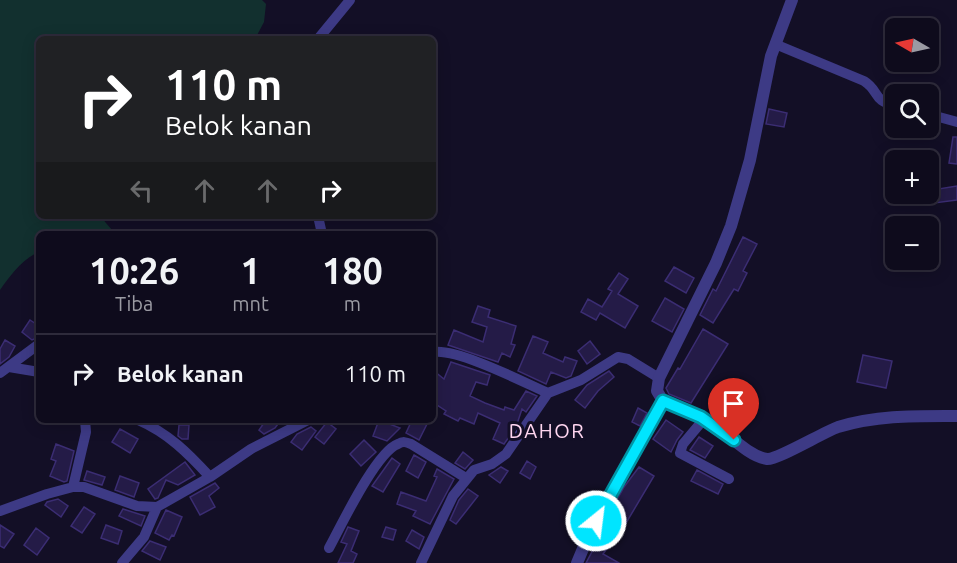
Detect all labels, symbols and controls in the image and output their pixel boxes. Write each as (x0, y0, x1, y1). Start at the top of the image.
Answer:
north arrow (885, 18, 939, 72)
map controls (885, 18, 939, 270)
icon: right (66, 60, 144, 138)
text: 110 m (165, 61, 282, 108)
button: search (885, 84, 939, 138)
text: Belok kanan (165, 110, 312, 140)
button: + (885, 150, 939, 204)
icon: left (125, 174, 158, 207)
icon: ahead (188, 174, 221, 207)
icon: ahead (251, 174, 284, 207)
icon: right (314, 174, 347, 207)
button: − (885, 216, 939, 270)
text: 10:26 (89, 250, 179, 291)
text: 1 (240, 250, 261, 291)
text: 180 (322, 250, 383, 291)
text: Tiba (115, 292, 153, 315)
text: mnt (232, 292, 269, 315)
text: m (344, 292, 361, 315)
icon: right (66, 357, 99, 390)
text: Belok kanan (117, 361, 244, 386)
text: 110 m (345, 361, 406, 386)
pin (708, 378, 759, 440)
icon: arrive (717, 387, 750, 420)
district label: DAHOR (509, 419, 585, 442)
position arrow (564, 489, 628, 553)

